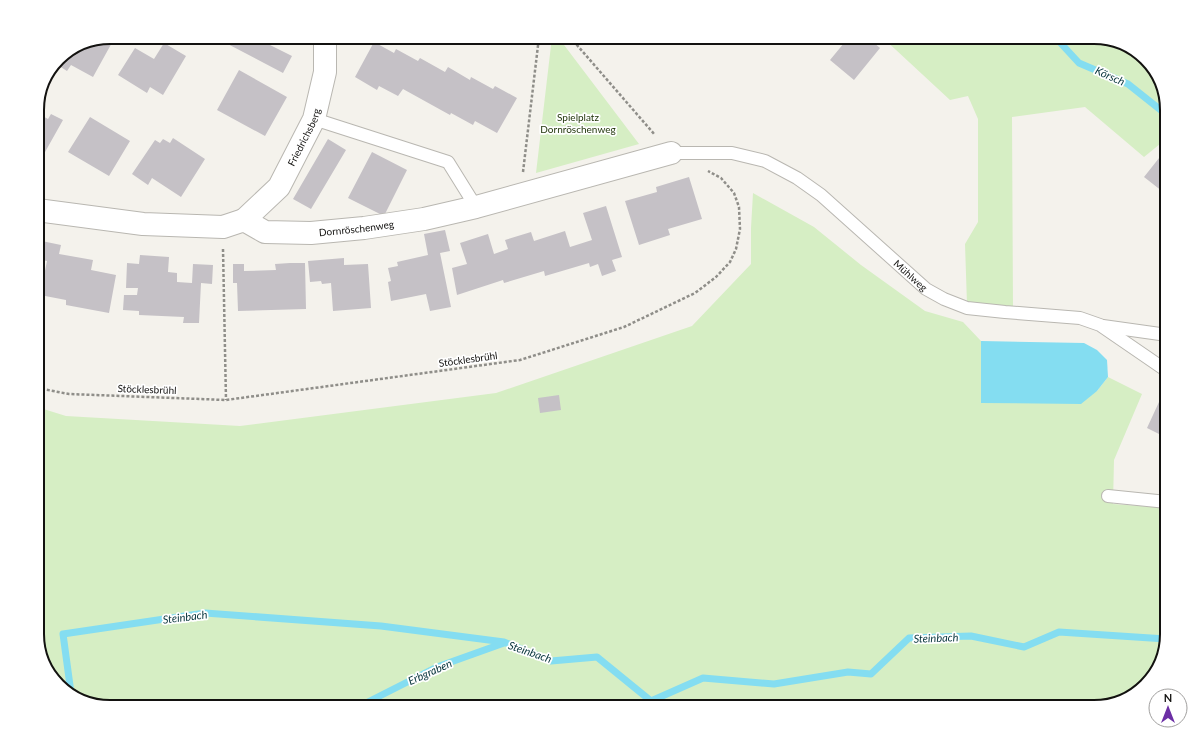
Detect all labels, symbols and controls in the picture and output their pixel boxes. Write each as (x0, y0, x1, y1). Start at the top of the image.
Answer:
water label: Körsch (1093, 63, 1127, 88)
street label: Friedrichsberg (285, 107, 322, 168)
park label: Spielplatz Dornröschenweg (540, 111, 616, 135)
street label: Dornröschenweg (318, 218, 395, 238)
street label: Mühlweg (891, 257, 930, 293)
street label: Stöcklesbrühl (438, 349, 498, 369)
street label: Stöcklesbrühl (117, 382, 177, 396)
water label: Steinbach (162, 607, 208, 626)
water label: Steinbach (913, 630, 959, 645)
water label: Steinbach (507, 638, 554, 665)
water label: Erbgraben (406, 656, 454, 687)
north arrow (1148, 688, 1188, 728)
text: N (1164, 691, 1172, 704)

